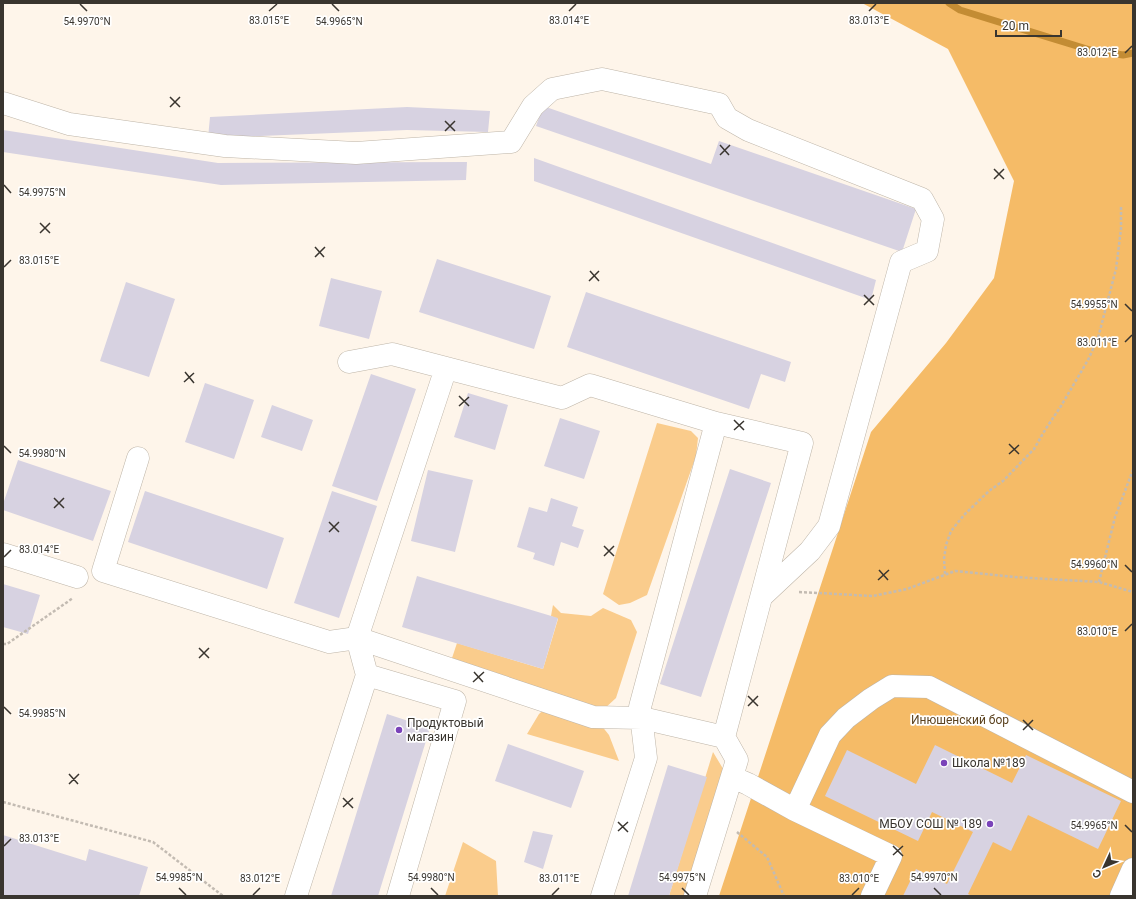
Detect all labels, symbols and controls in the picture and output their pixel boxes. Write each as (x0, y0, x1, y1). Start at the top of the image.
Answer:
scale bar (996, 12, 1061, 38)
text: 83.015°E (249, 15, 289, 26)
text: 83.014°E (549, 15, 589, 26)
text: 83.013°E (849, 15, 889, 26)
text: 54.9970°N (63, 16, 111, 27)
text: 54.9965°N (315, 16, 363, 27)
text: 20 m (1002, 19, 1029, 33)
text: 83.012°E (1077, 47, 1117, 58)
text: 54.9975°N (18, 187, 66, 198)
text: 83.015°E (19, 255, 59, 266)
text: 54.9955°N (1070, 299, 1118, 310)
text: 83.011°E (1077, 337, 1117, 348)
text: 54.9980°N (18, 448, 66, 459)
text: 83.014°E (19, 544, 59, 555)
text: 54.9960°N (1070, 559, 1118, 570)
text: 83.010°E (1077, 626, 1117, 637)
text: 54.9985°N (18, 708, 66, 719)
park label: Инюшенский бор (911, 713, 1009, 727)
place label: Продуктовый магазин (407, 716, 484, 744)
marker: Продуктовый магазин (394, 725, 404, 735)
place label: Школа №189 (952, 756, 1025, 770)
marker: Школа №189 (939, 758, 949, 768)
place label: МБОУ СОШ № 189 (879, 817, 982, 831)
marker: МБОУ СОШ № 189 (985, 819, 995, 829)
text: 54.9965°N (1070, 820, 1118, 831)
text: 83.013°E (19, 833, 59, 844)
north arrow (1084, 847, 1124, 887)
text: С (1090, 866, 1104, 881)
text: 54.9985°N (155, 872, 203, 883)
text: 54.9980°N (407, 872, 455, 883)
text: 54.9975°N (658, 872, 706, 883)
text: 54.9970°N (910, 872, 958, 883)
text: 83.012°E (240, 873, 280, 884)
text: 83.011°E (539, 873, 579, 884)
text: 83.010°E (839, 873, 879, 884)

